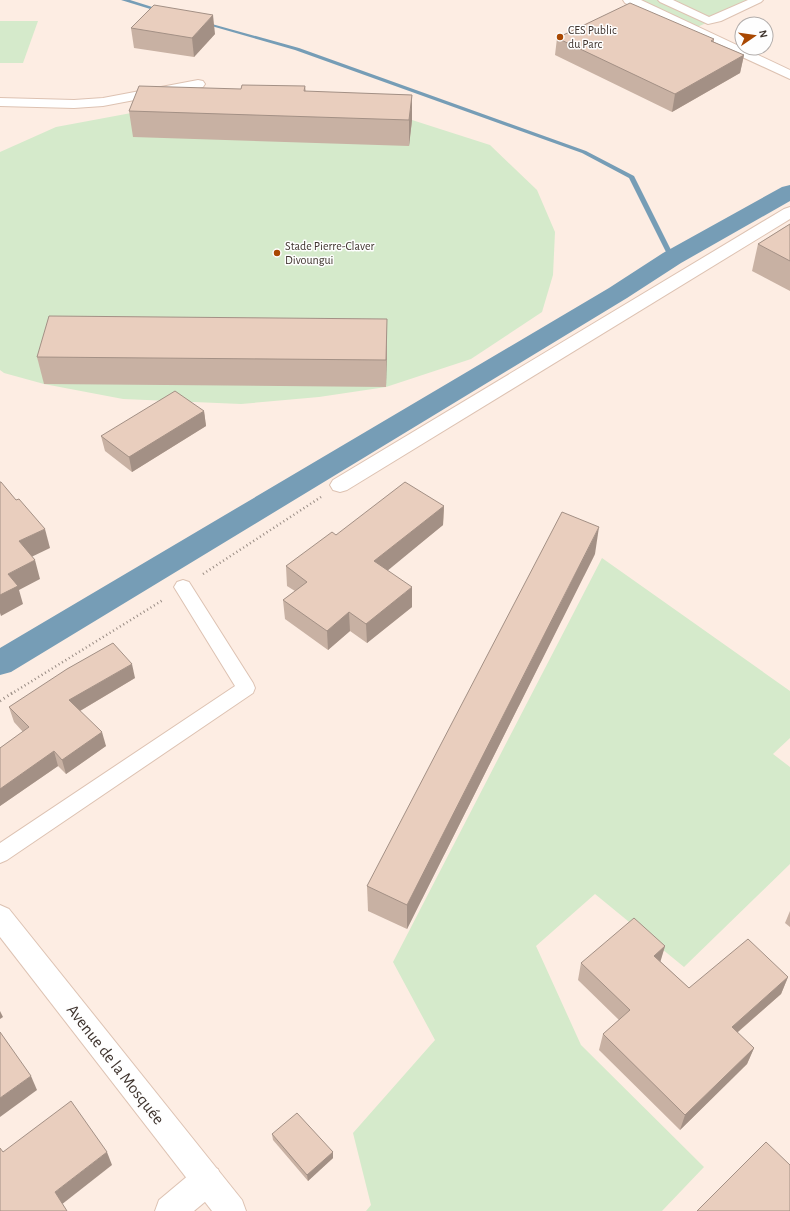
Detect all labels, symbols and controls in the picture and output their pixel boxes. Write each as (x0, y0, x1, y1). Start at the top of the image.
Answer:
north arrow (734, 16, 774, 56)
place label: CES Public du Parc (568, 24, 617, 50)
text: N (757, 29, 769, 39)
marker: CES Public du Parc (555, 32, 565, 42)
place label: Stade Pierre-Claver Divoungui (285, 240, 374, 266)
marker: Stade Pierre-Claver Divoungui (272, 248, 282, 258)
street label: Avenue de la Mosquée (64, 1001, 168, 1128)

